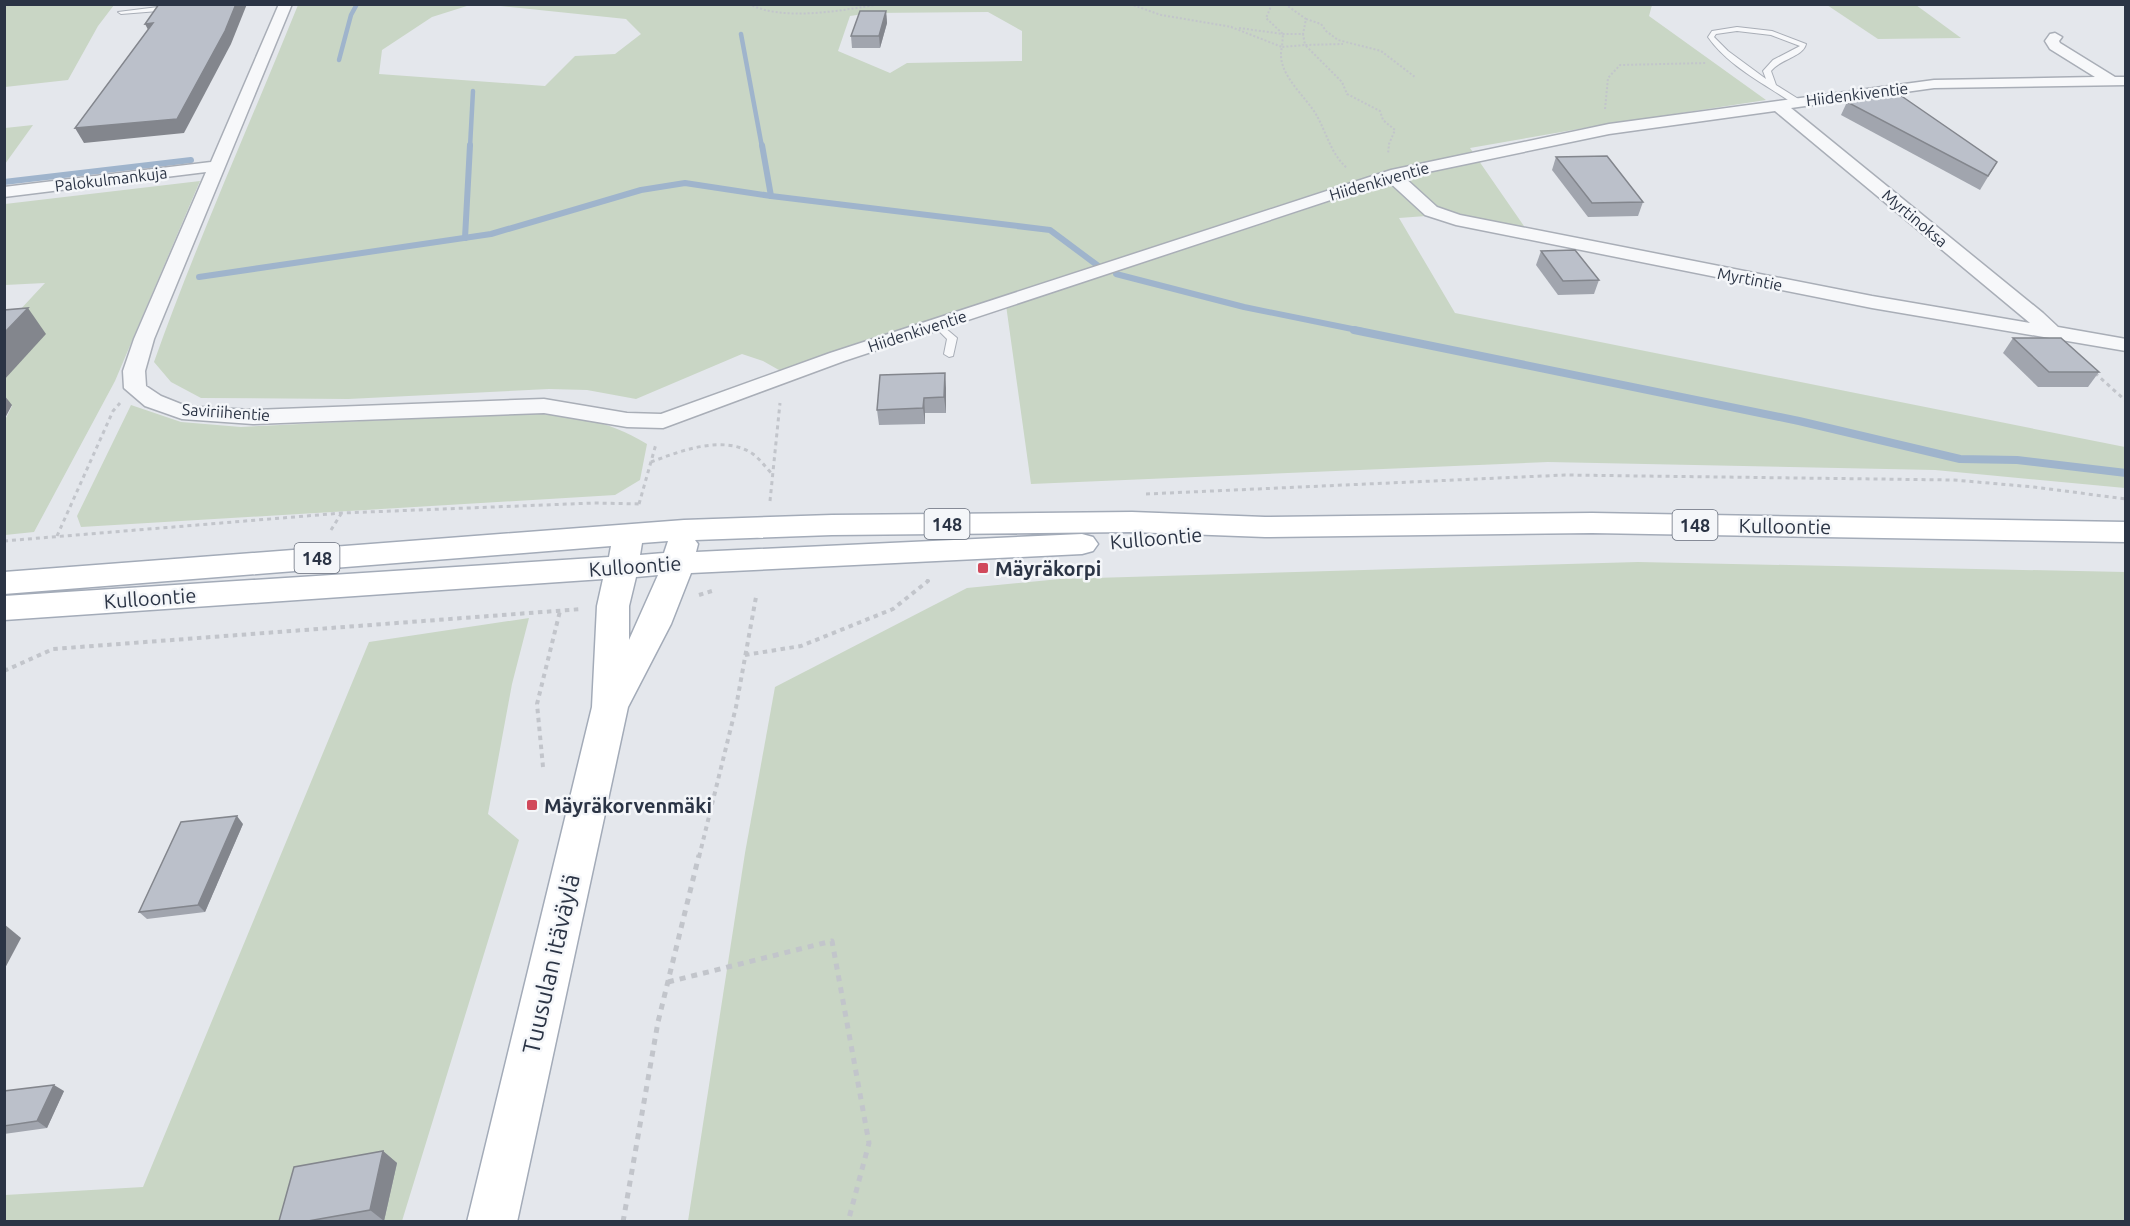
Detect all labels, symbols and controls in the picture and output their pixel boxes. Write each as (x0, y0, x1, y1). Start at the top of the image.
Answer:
street label: Hiidenkiventie (1805, 79, 1909, 109)
street label: Hiidenkiventie (1327, 158, 1431, 204)
street label: Palokulmankuja (54, 163, 168, 195)
street label: Myrtinoksa (1879, 186, 1951, 250)
street label: Myrtintie (1716, 264, 1784, 294)
street label: Hiidenkiventie (865, 307, 969, 355)
street label: Saviriihentie (181, 400, 271, 424)
road number: 148 (924, 509, 970, 539)
road number: 148 (1672, 510, 1718, 540)
street label: Kulloontie (1739, 514, 1831, 538)
street label: Kulloontie (1109, 523, 1203, 553)
road number: 148 (294, 543, 340, 573)
street label: Kulloontie (588, 551, 682, 581)
place label: Mäyräkorpi (995, 557, 1101, 580)
marker: Mäyräkorpi (976, 561, 990, 575)
street label: Kulloontie (103, 583, 197, 613)
place label: Mäyräkorvenmäki (544, 794, 712, 817)
marker: Mäyräkorvenmäki (525, 798, 539, 812)
street label: Tuusulan itäväylä (517, 871, 585, 1057)

